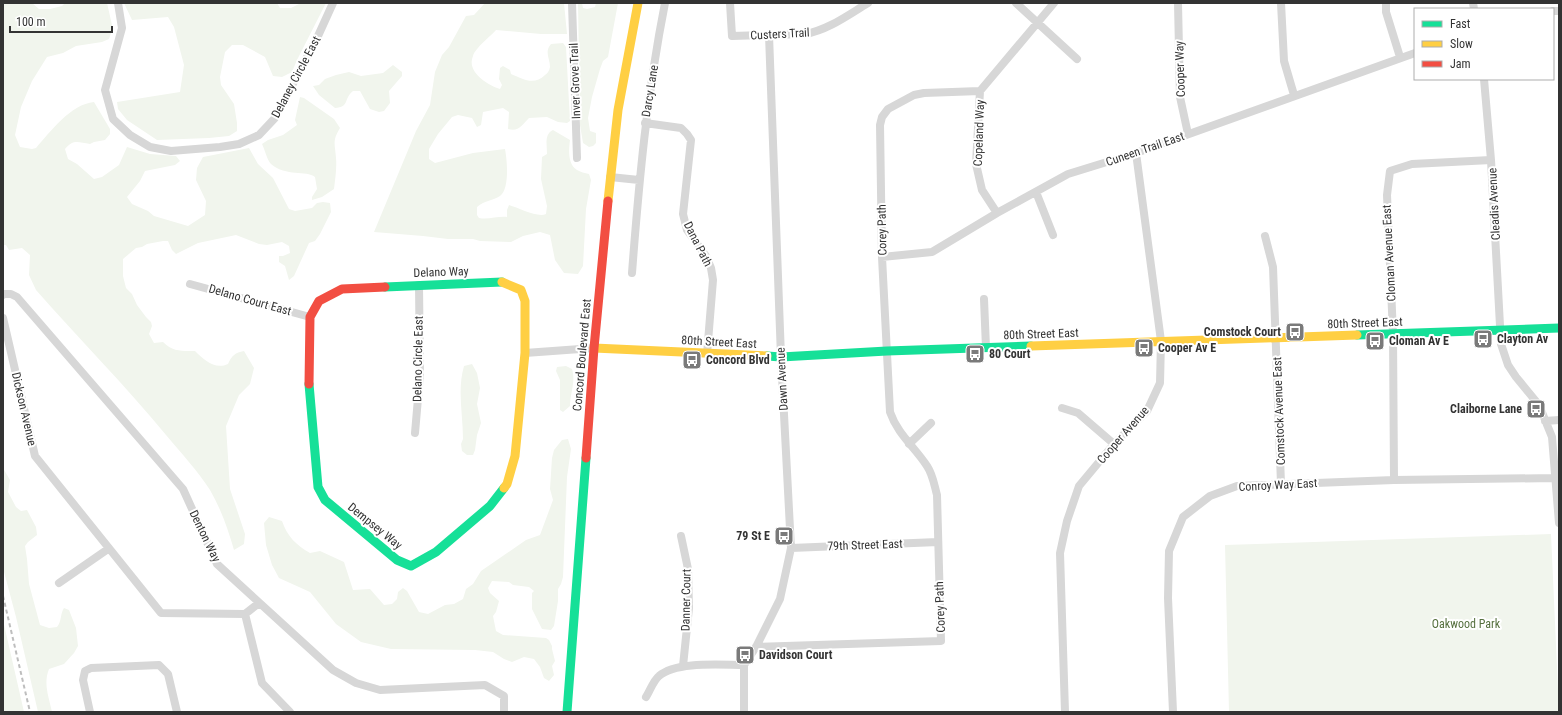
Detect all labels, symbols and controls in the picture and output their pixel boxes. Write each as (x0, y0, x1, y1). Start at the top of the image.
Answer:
scale bar (10, 8, 112, 34)
legend (1414, 8, 1554, 80)
text: 100 m (16, 15, 46, 29)
text: Fast (1450, 17, 1471, 31)
street label: Custers Trail (750, 25, 810, 43)
street label: Delaney Circle East (269, 33, 324, 120)
text: Slow (1450, 37, 1473, 51)
street label: Cooper Way (1172, 41, 1188, 97)
street label: Inver Grove Trail (567, 43, 583, 119)
text: Jam (1450, 57, 1471, 71)
street label: Darcy Lane (639, 64, 661, 118)
street label: Copeland Way (971, 99, 987, 167)
street label: Cuneen Trail East (1104, 129, 1186, 169)
street label: Cleadis Avenue (1485, 167, 1503, 241)
street label: Corey Path (875, 204, 889, 256)
street label: Cloman Avenue East (1379, 204, 1399, 302)
street label: Dana Path (681, 219, 715, 269)
street label: Delano Way (413, 264, 469, 280)
street label: Delano Court East (207, 282, 293, 319)
street label: Concord Boulevard East (570, 298, 594, 412)
street label: Delano Circle East (410, 315, 426, 402)
street label: 80th Street East (1327, 315, 1403, 331)
bus stop icon: Comstock Court (1284, 321, 1306, 343)
place label: Comstock Court (1204, 325, 1281, 339)
street label: 80th Street East (1003, 326, 1079, 342)
bus stop icon: Clayton Av (1472, 328, 1494, 350)
bus stop icon: Cloman Av E (1364, 330, 1386, 352)
place label: Clayton Av (1497, 332, 1549, 346)
street label: 80th Street East (681, 333, 758, 351)
place label: Cloman Av E (1389, 334, 1449, 348)
bus stop icon: Cooper Av E (1133, 337, 1155, 359)
place label: Cooper Av E (1158, 341, 1216, 355)
bus stop icon: 80 Court (964, 343, 986, 365)
street label: Dawn Avenue (773, 347, 791, 411)
place label: 80 Court (989, 347, 1031, 361)
bus stop icon: Concord Blvd (681, 349, 703, 371)
place label: Concord Blvd (706, 353, 770, 367)
street label: Comstock Avenue East (1270, 356, 1288, 465)
street label: Dickson Avenue (9, 371, 39, 448)
bus stop icon: Claiborne Lane (1525, 398, 1547, 420)
place label: Claiborne Lane (1450, 402, 1522, 416)
street label: Cooper Avenue (1094, 403, 1152, 467)
street label: Conroy Way East (1238, 476, 1318, 494)
street label: Dempsey Way (345, 500, 405, 552)
street label: Denton Way (186, 508, 224, 564)
bus stop icon: 79 St E (773, 525, 795, 547)
place label: 79 St E (736, 529, 770, 543)
street label: 79th Street East (827, 537, 903, 553)
street label: Danner Court (678, 568, 694, 631)
street label: Corey Path (932, 581, 948, 633)
park label: Oakwood Park (1432, 617, 1501, 631)
bus stop icon: Davidson Court (734, 644, 756, 666)
place label: Davidson Court (759, 648, 833, 662)

